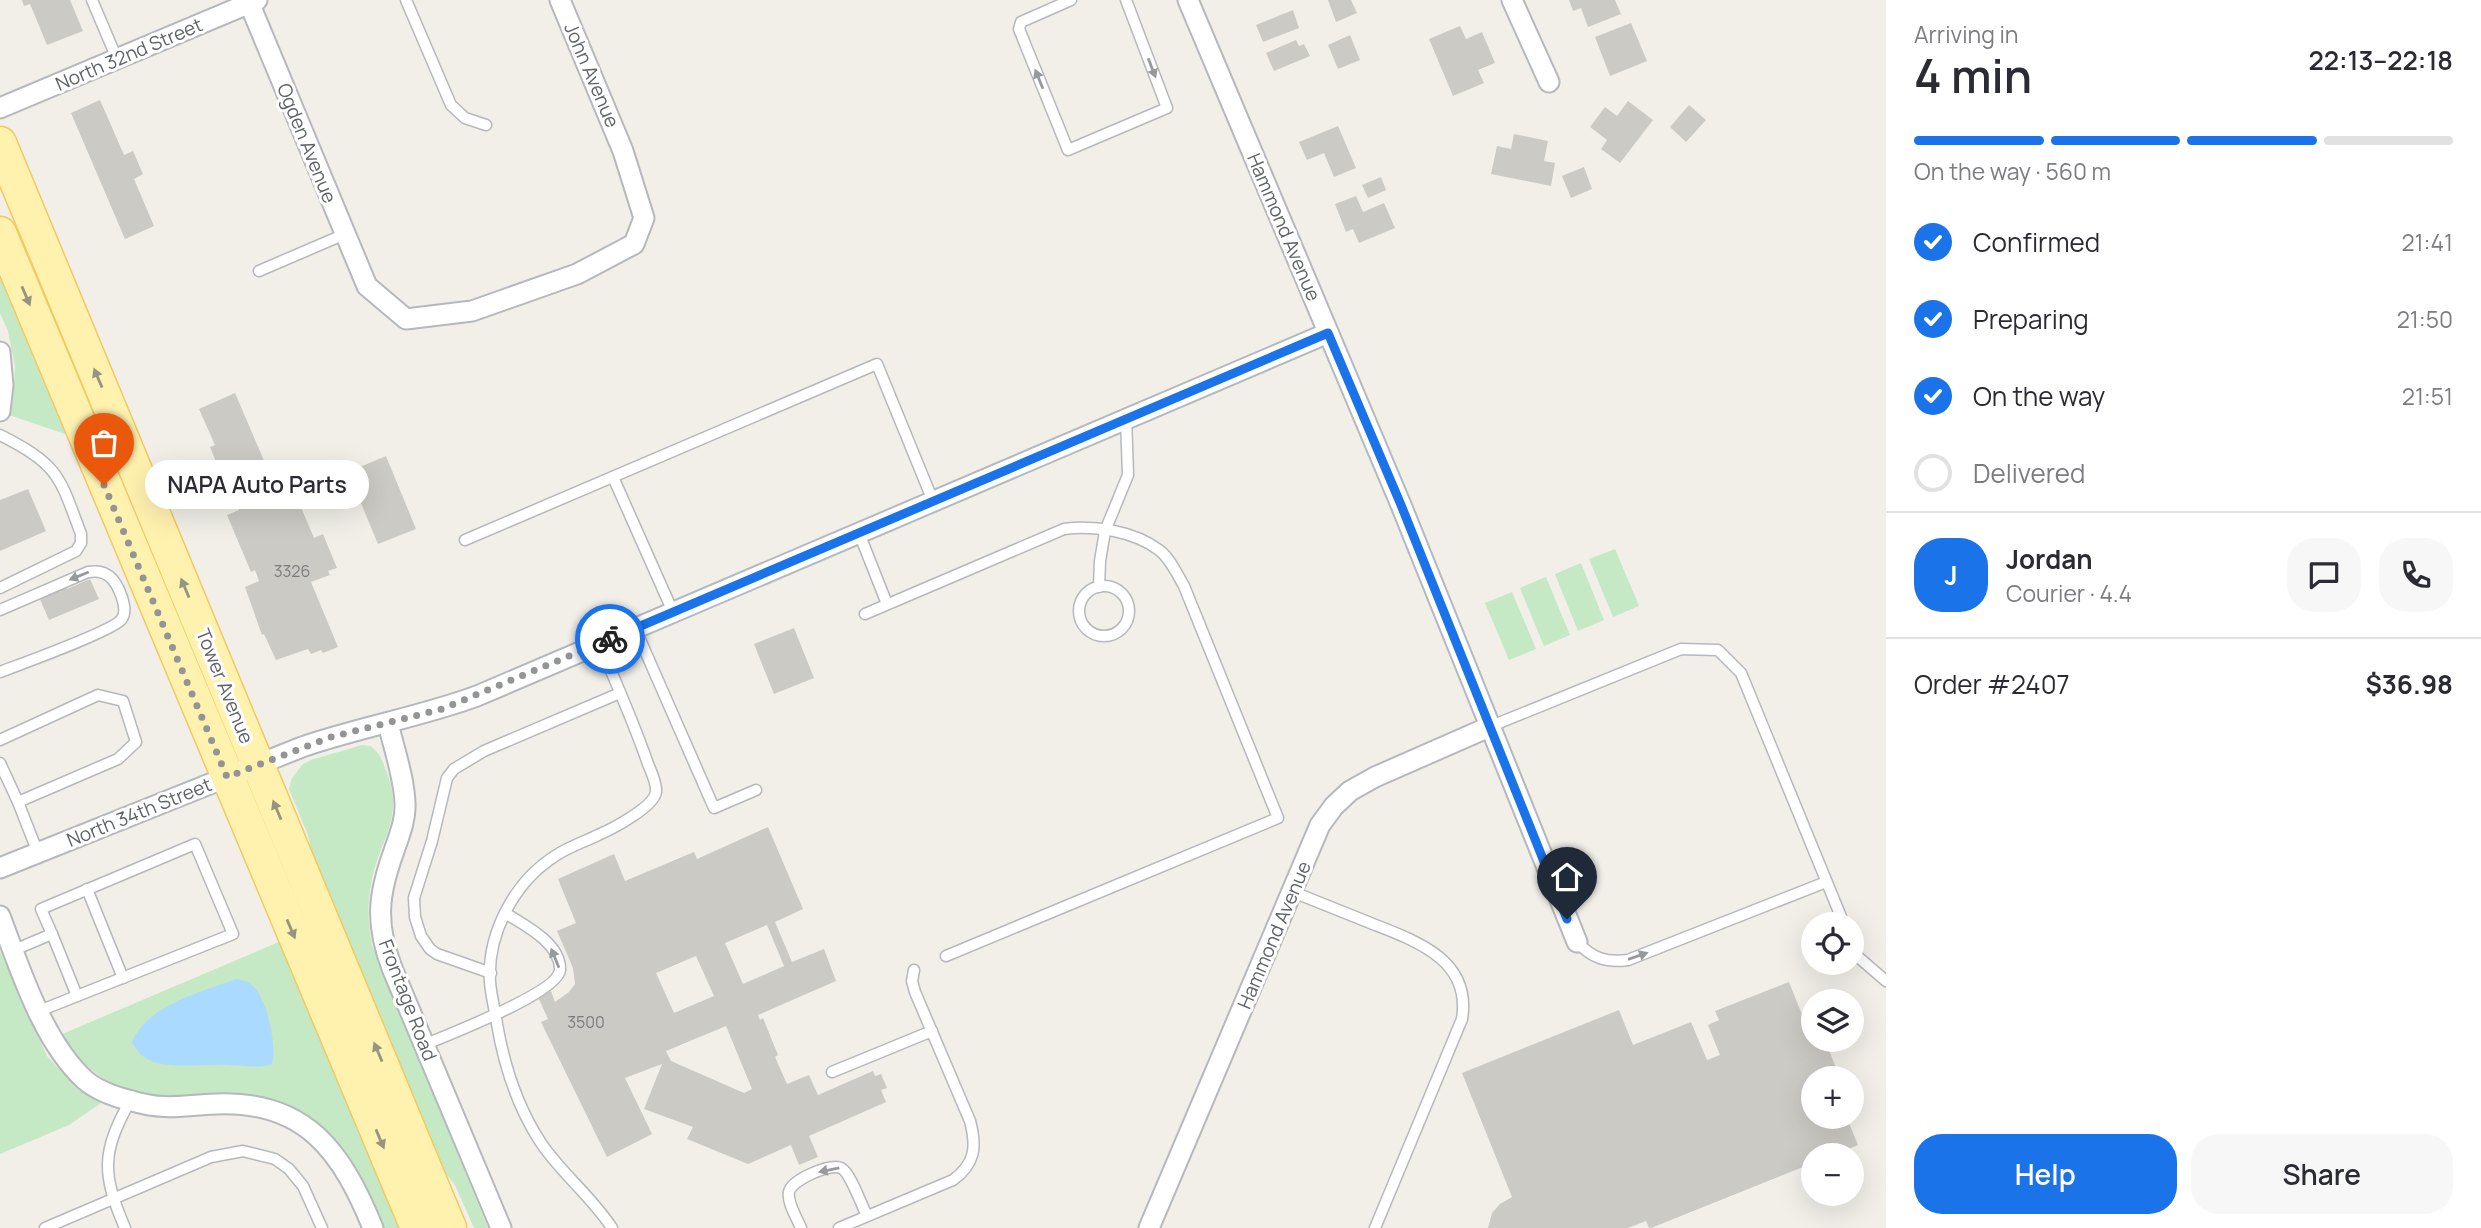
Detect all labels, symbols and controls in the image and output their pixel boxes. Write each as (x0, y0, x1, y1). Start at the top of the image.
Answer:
street label: North 32nd Street (52, 11, 206, 97)
text: Arriving in (1914, 18, 2019, 50)
street label: John Avenue (558, 19, 626, 131)
text: 22:13–22:18 (2308, 42, 2453, 78)
text: 4 min (1914, 44, 2032, 107)
one-way arrow (1146, 57, 1157, 78)
one-way arrow (1034, 68, 1045, 89)
street label: Ogden Avenue (271, 79, 343, 207)
street label: Hammond Avenue (1241, 149, 1327, 305)
text: On the way · 560 m (1914, 155, 2111, 187)
icon: check (1914, 223, 1952, 261)
text: Confirmed (1973, 224, 2100, 260)
text: 21:41 (2402, 226, 2453, 258)
one-way arrow (20, 286, 32, 306)
icon: check (1914, 300, 1952, 338)
text: Preparing (1973, 301, 2089, 337)
text: 21:50 (2397, 303, 2453, 335)
one-way arrow (92, 367, 103, 388)
icon: check (1914, 377, 1952, 415)
text: On the way (1973, 378, 2105, 414)
text: 21:51 (2402, 380, 2453, 412)
pin (74, 413, 134, 485)
icon: bag (85, 424, 123, 462)
text: Delivered (1973, 455, 2085, 491)
callout: NAPA Auto Parts (146, 461, 370, 510)
text: NAPA Auto Parts (167, 468, 347, 500)
button: chat (2287, 538, 2361, 612)
button: phone (2379, 538, 2453, 612)
text: Jordan (2006, 541, 2092, 577)
text: J (1944, 557, 1958, 593)
house number: 3326 (274, 560, 310, 582)
one-way arrow (69, 570, 89, 582)
text: Courier · 4.4 (2006, 577, 2132, 609)
one-way arrow (179, 578, 191, 598)
courier (575, 604, 645, 674)
icon: bike (591, 620, 629, 658)
street label: Tower Avenue (190, 625, 260, 747)
text: Order #2407 (1914, 666, 2070, 702)
text: $36.98 (2365, 666, 2453, 702)
street label: North 34th Street (63, 771, 215, 853)
one-way arrow (271, 800, 283, 820)
pin (1537, 847, 1597, 919)
street label: Hammond Avenue (1231, 857, 1317, 1013)
icon: home (1548, 858, 1586, 896)
map controls (1801, 912, 1864, 1206)
button: locate (1801, 912, 1864, 975)
one-way arrow (286, 919, 297, 940)
street label: Frontage Road (373, 936, 443, 1064)
one-way arrow (550, 948, 561, 969)
one-way arrow (1628, 950, 1649, 961)
button: layers (1801, 989, 1864, 1052)
house number: 3500 (567, 1011, 605, 1033)
one-way arrow (372, 1041, 383, 1062)
button: + (1801, 1066, 1864, 1129)
one-way arrow (374, 1129, 386, 1149)
button: Help (1914, 1134, 2177, 1214)
button: Share (2191, 1134, 2453, 1214)
button: − (1801, 1143, 1864, 1206)
one-way arrow (817, 1165, 839, 1176)

